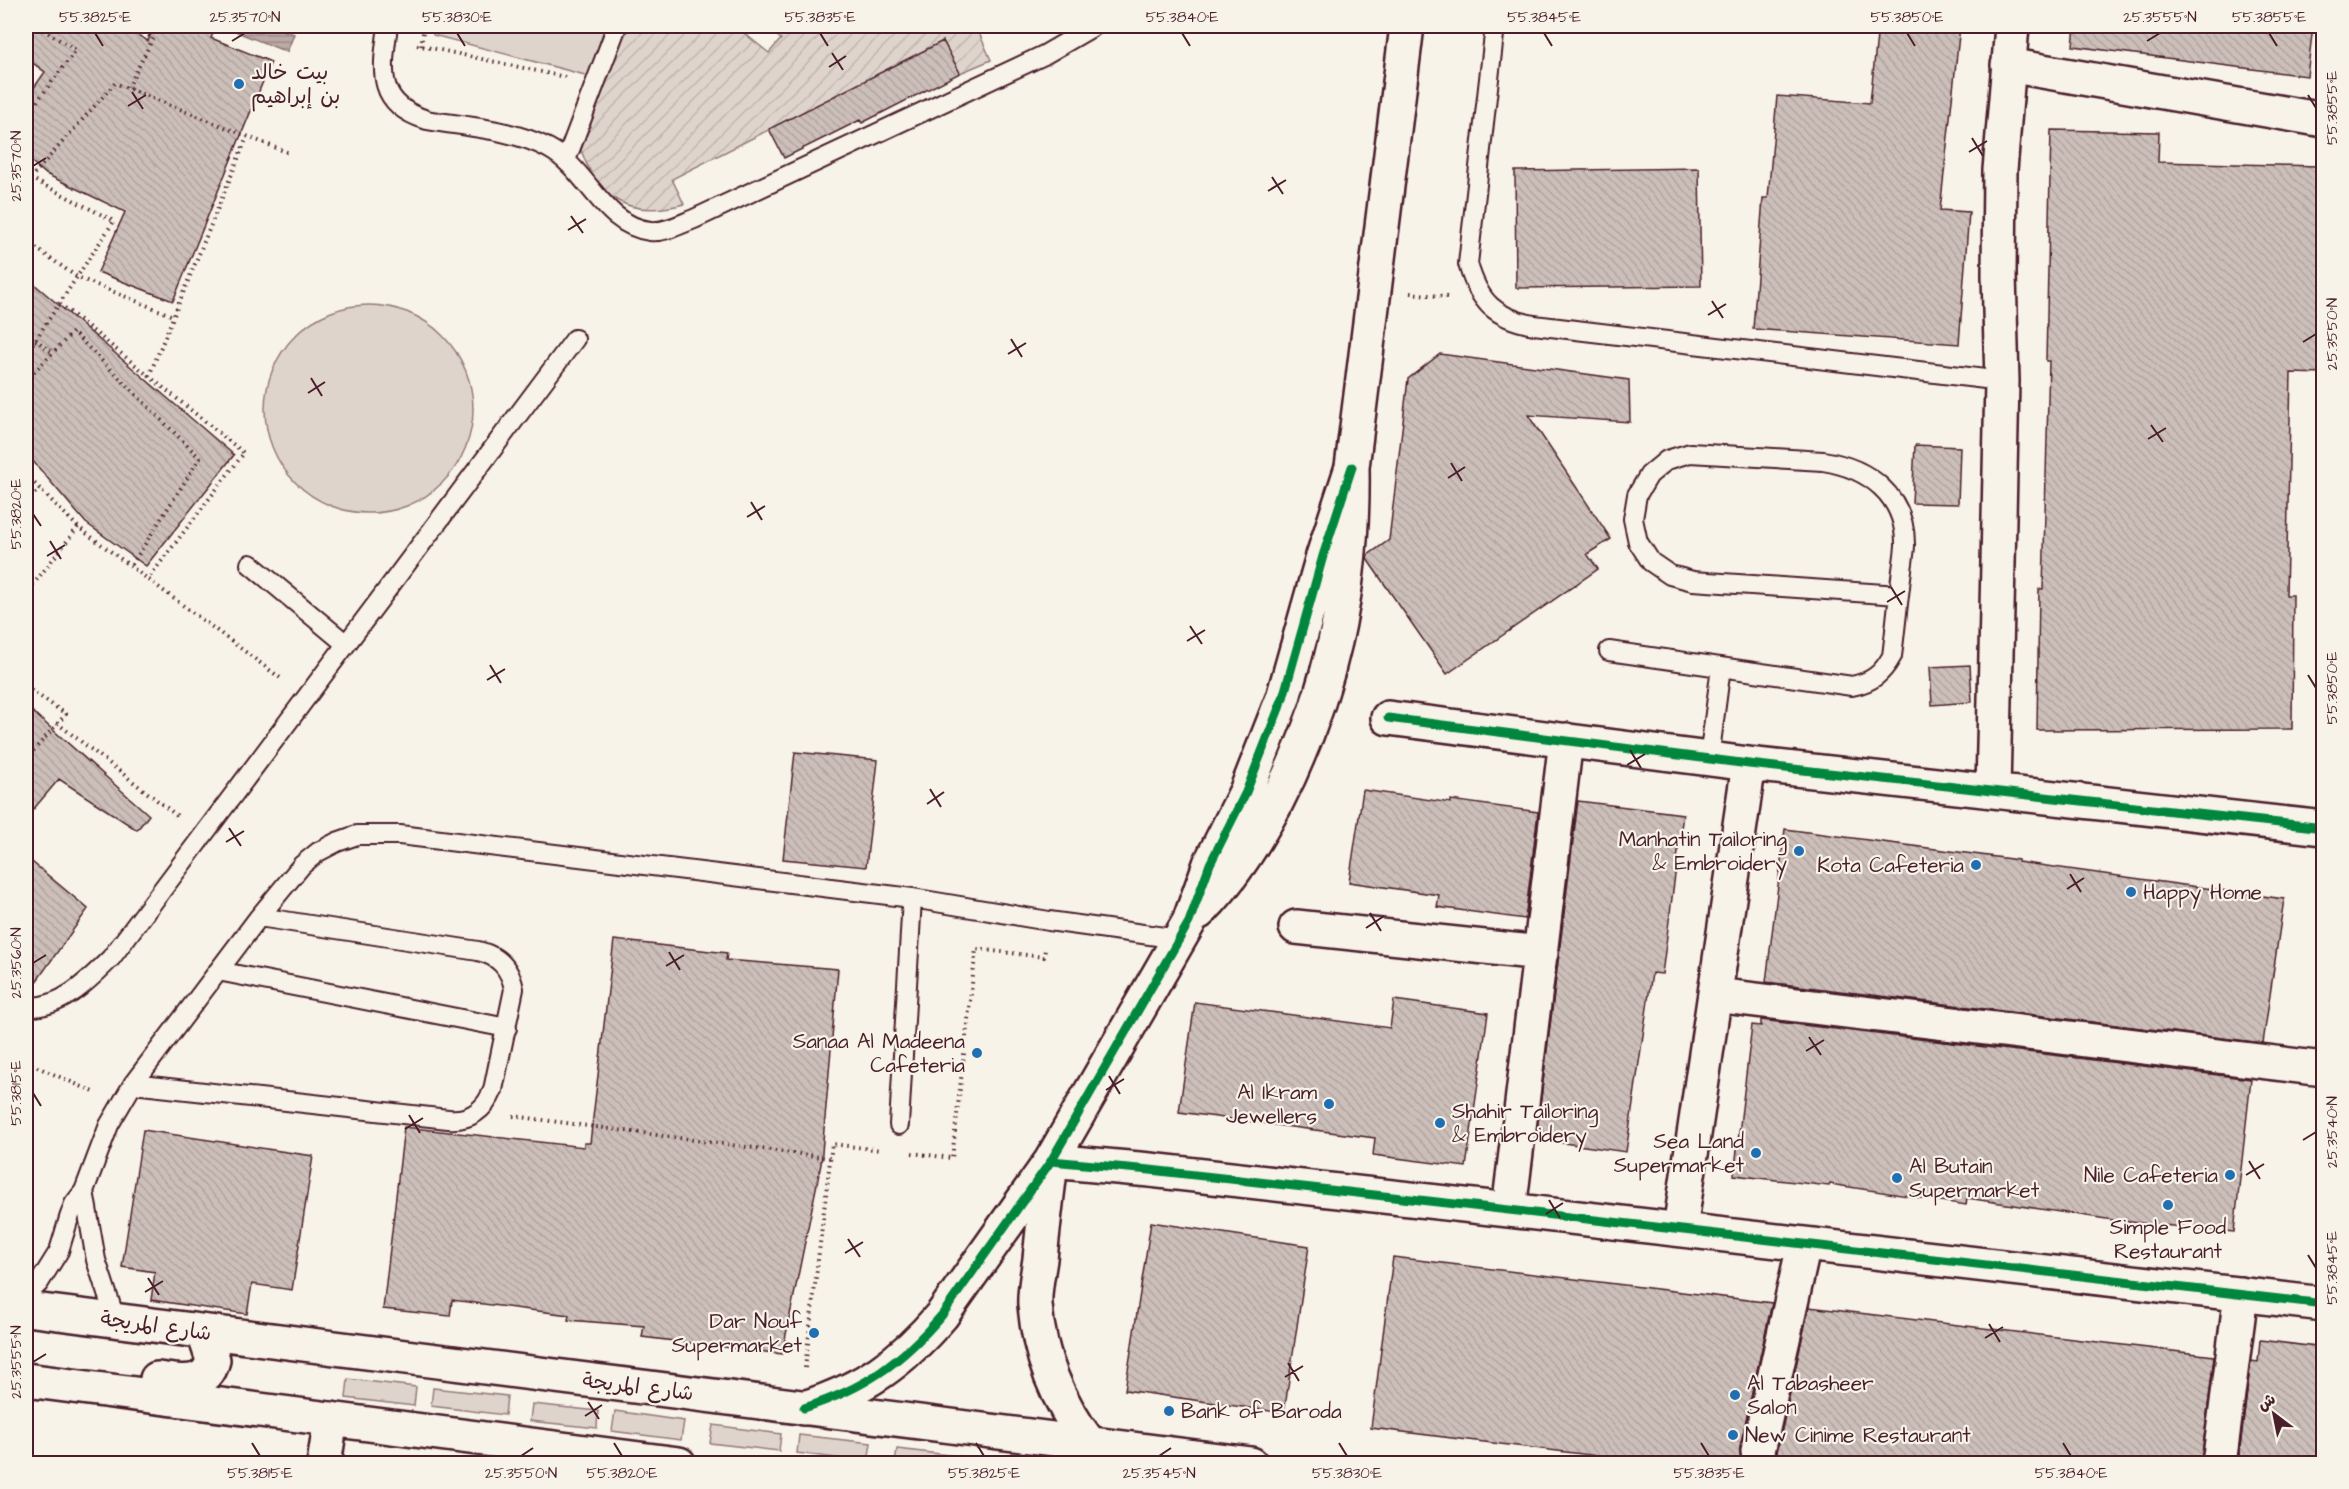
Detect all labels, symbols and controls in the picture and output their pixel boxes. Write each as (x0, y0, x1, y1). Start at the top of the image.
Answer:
text: 55.3825°E (59, 7, 131, 28)
text: 25.3570°N (210, 7, 280, 28)
text: 55.3830°E (422, 7, 492, 28)
text: 55.3835°E (784, 7, 856, 28)
text: 55.3840°E (1146, 7, 1218, 28)
text: 55.3845°E (1507, 7, 1581, 28)
text: 55.3850°E (1871, 7, 1944, 28)
text: 25.3555°N (2123, 7, 2197, 28)
text: 55.3855°E (2232, 7, 2306, 28)
place label: بيت خالد بن إبراهيم (251, 58, 340, 112)
text: 55.3855°E (2322, 71, 2343, 145)
marker: بيت خالد بن إبراهيم (232, 77, 246, 91)
text: 25.3570°N (6, 131, 27, 201)
text: 25.3550°N (2322, 298, 2343, 370)
text: 55.3820°E (6, 478, 27, 549)
text: 55.3850°E (2322, 651, 2343, 724)
place label: Manhatin Tailoring & Embroidery (1619, 825, 1787, 880)
marker: Manhatin Tailoring & Embroidery (1792, 844, 1806, 858)
place label: Kota Cafeteria (1817, 851, 1964, 880)
marker: Kota Cafeteria (1969, 858, 1983, 872)
place label: Happy Home (2143, 878, 2262, 909)
marker: Happy Home (2124, 885, 2138, 899)
text: 25.3560°N (6, 927, 27, 999)
place label: Sanaa Al Madeena Cafeteria (793, 1027, 965, 1080)
marker: Sanaa Al Madeena Cafeteria (970, 1046, 984, 1060)
text: 55.3815°E (6, 1060, 27, 1126)
place label: Al Ikram Jewellers (1226, 1078, 1318, 1131)
text: 25.3540°N (2322, 1096, 2343, 1168)
marker: Al Ikram Jewellers (1322, 1097, 1336, 1111)
place label: Shahir Tailoring & Embroidery (1452, 1097, 1598, 1152)
marker: Shahir Tailoring & Embroidery (1433, 1116, 1447, 1130)
place label: Sea Land Supermarket (1614, 1127, 1745, 1181)
marker: Sea Land Supermarket (1749, 1146, 1763, 1160)
place label: Al Butain Supermarket (1909, 1152, 2040, 1206)
place label: Nile Cafeteria (2084, 1161, 2218, 1190)
marker: Nile Cafeteria (2223, 1168, 2237, 1182)
marker: Al Butain Supermarket (1890, 1171, 1904, 1185)
marker: Simple Food Restaurant (2161, 1198, 2175, 1212)
place label: Simple Food Restaurant (2110, 1213, 2227, 1266)
text: 55.3845°E (2322, 1231, 2343, 1305)
street label: شارع المريجة (99, 1304, 213, 1348)
place label: Dar Nouf Supermarket (672, 1307, 803, 1361)
text: 25.3555°N (6, 1325, 27, 1399)
marker: Dar Nouf Supermarket (807, 1326, 821, 1340)
street label: شارع المريجة (581, 1366, 695, 1408)
place label: Al Tabasheer Salon (1747, 1369, 1874, 1422)
north arrow (2244, 1384, 2304, 1444)
marker: Al Tabasheer Salon (1728, 1388, 1742, 1402)
text: ش (2253, 1388, 2280, 1416)
place label: Bank of Baroda (1181, 1397, 1342, 1426)
marker: Bank of Baroda (1162, 1404, 1176, 1418)
place label: New Cinime Restaurant (1745, 1421, 1971, 1450)
marker: New Cinime Restaurant (1726, 1428, 1740, 1442)
text: 55.3815°E (227, 1463, 293, 1484)
text: 25.3550°N (485, 1463, 557, 1484)
text: 55.3820°E (587, 1463, 658, 1484)
text: 55.3825°E (948, 1463, 1020, 1484)
text: 25.3545°N (1122, 1463, 1196, 1484)
text: 55.3830°E (1312, 1463, 1382, 1484)
text: 55.3835°E (1673, 1463, 1745, 1484)
text: 55.3840°E (2035, 1463, 2107, 1484)

